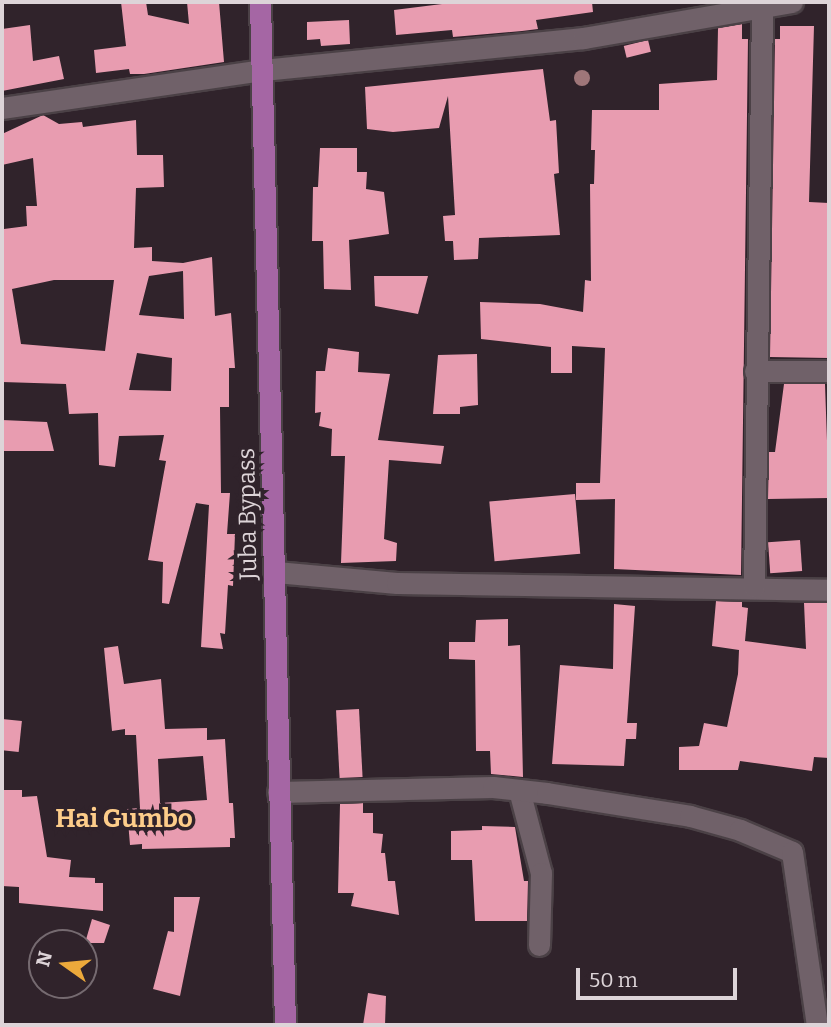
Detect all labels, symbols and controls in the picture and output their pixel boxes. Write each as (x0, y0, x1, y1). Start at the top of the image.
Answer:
street label: Juba Bypass (232, 448, 264, 580)
district label: Hai Gumbo (55, 803, 193, 835)
north arrow (28, 929, 98, 999)
text: N (31, 949, 57, 969)
scale bar (579, 954, 740, 998)
text: 50 m (589, 967, 638, 993)

